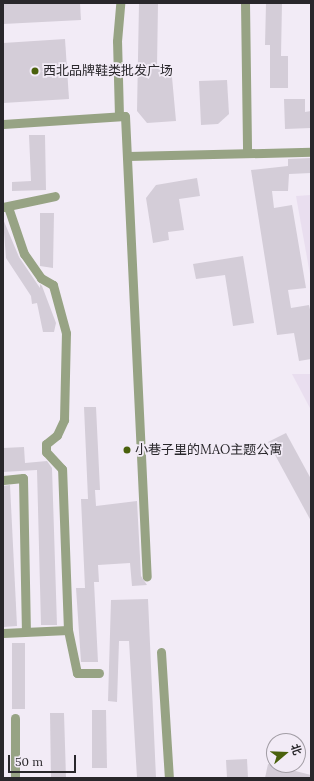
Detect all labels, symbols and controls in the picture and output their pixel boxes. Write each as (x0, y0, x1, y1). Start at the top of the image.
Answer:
place label: 西北品牌鞋类批发广场 (43, 63, 173, 79)
marker: 西北品牌鞋类批发广场 (30, 66, 40, 76)
place label: 小巷子里的MAO主题公寓 (135, 442, 282, 458)
marker: 小巷子里的MAO主题公寓 (122, 445, 132, 455)
north arrow (266, 733, 306, 773)
text: 北 (288, 742, 305, 757)
scale bar (10, 747, 78, 773)
text: 50 m (15, 754, 43, 769)

